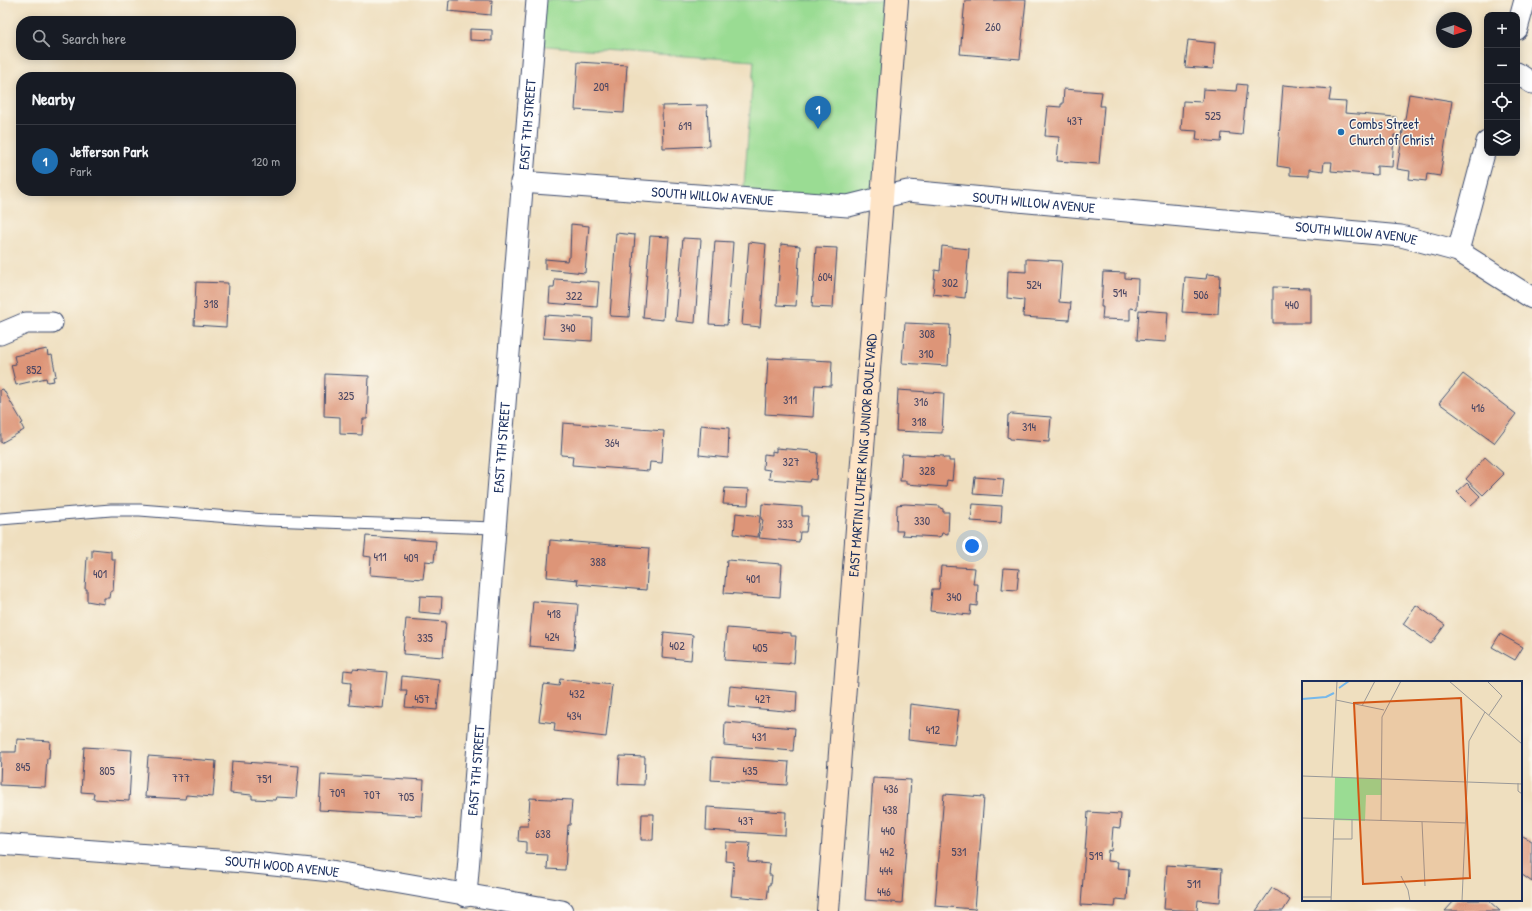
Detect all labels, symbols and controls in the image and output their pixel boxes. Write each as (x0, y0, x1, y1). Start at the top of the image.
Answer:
north arrow (1436, 12, 1472, 48)
map controls (1484, 12, 1520, 156)
button: + (1484, 12, 1520, 48)
search box (16, 16, 296, 60)
house number: 260 (985, 18, 1001, 35)
icon: search (30, 27, 52, 49)
text: Search here (62, 28, 126, 49)
button: − (1484, 48, 1520, 84)
street label: EAST 7TH STREET (514, 78, 540, 170)
house number: 209 (593, 78, 609, 95)
button: locate (1484, 84, 1520, 120)
text: Nearby (32, 87, 75, 110)
pin: 1 (805, 96, 831, 129)
house number: 525 (1205, 107, 1221, 124)
house number: 437 (1067, 112, 1083, 129)
place label: Combs Street Church of Christ (1349, 114, 1434, 149)
house number: 619 (678, 117, 692, 134)
button: layers (1484, 120, 1520, 156)
marker: Combs Street Church of Christ (1336, 127, 1346, 137)
text: Jefferson Park (70, 141, 148, 162)
text: 1 (43, 152, 47, 170)
text: 120 m (252, 152, 280, 170)
text: Park (70, 162, 92, 180)
street label: SOUTH WILLOW AVENUE (651, 182, 774, 210)
street label: SOUTH WILLOW AVENUE (972, 187, 1096, 217)
street label: SOUTH WILLOW AVENUE (1295, 216, 1420, 249)
house number: 604 (818, 268, 833, 285)
house number: 302 (942, 274, 959, 291)
house number: 524 (1026, 276, 1042, 293)
house number: 514 (1113, 284, 1127, 301)
house number: 506 (1193, 286, 1209, 303)
house number: 322 (566, 287, 583, 304)
house number: 318 (204, 295, 218, 312)
house number: 440 (1285, 296, 1299, 313)
house number: 340 (560, 319, 576, 336)
house number: 308 (919, 325, 935, 342)
street label: EAST MARTIN LUTHER KING JUNIOR BOULEVARD (843, 333, 881, 578)
house number: 310 (918, 345, 934, 362)
house number: 852 (26, 361, 42, 378)
house number: 325 (338, 387, 354, 404)
house number: 311 (783, 391, 797, 408)
house number: 316 (914, 393, 928, 410)
house number: 416 (1471, 399, 1485, 416)
street label: EAST 7TH STREET (488, 401, 514, 493)
house number: 318 (912, 413, 926, 430)
house number: 314 (1022, 418, 1037, 435)
house number: 364 (605, 434, 620, 451)
house number: 327 (783, 453, 800, 470)
house number: 328 (919, 462, 935, 479)
house number: 330 (914, 512, 930, 529)
house number: 333 (777, 515, 793, 532)
your location (962, 536, 982, 556)
house number: 411 (373, 548, 387, 565)
house number: 409 (404, 549, 419, 566)
house number: 388 (590, 553, 606, 570)
house number: 401 (93, 565, 107, 582)
house number: 401 (746, 570, 760, 587)
house number: 340 (946, 588, 962, 605)
house number: 418 (547, 605, 561, 622)
house number: 424 (545, 628, 560, 645)
house number: 335 (417, 629, 433, 646)
house number: 402 (669, 637, 685, 654)
house number: 405 (753, 639, 767, 656)
inset map (1302, 681, 1522, 901)
house number: 432 (569, 685, 585, 702)
house number: 457 (414, 690, 430, 707)
house number: 427 (755, 690, 771, 707)
house number: 434 (567, 707, 582, 724)
house number: 412 (926, 721, 941, 738)
street label: EAST 7TH STREET (462, 724, 489, 816)
house number: 431 (752, 728, 766, 745)
house number: 845 (16, 758, 30, 775)
house number: 805 (99, 762, 115, 779)
house number: 435 (743, 762, 757, 779)
house number: 777 (172, 769, 190, 786)
house number: 751 (256, 770, 272, 787)
house number: 436 (884, 780, 899, 797)
house number: 709 (329, 784, 345, 801)
house number: 707 (363, 786, 381, 803)
house number: 705 (398, 788, 414, 805)
house number: 438 (882, 801, 898, 818)
house number: 437 (738, 812, 754, 829)
house number: 440 (881, 822, 895, 839)
house number: 638 (535, 825, 551, 842)
house number: 442 (880, 843, 895, 860)
house number: 531 (952, 843, 966, 860)
house number: 519 (1089, 847, 1104, 864)
street label: SOUTH WOOD AVENUE (224, 851, 341, 881)
house number: 444 (879, 862, 893, 879)
house number: 511 (1187, 875, 1201, 892)
house number: 446 (877, 883, 891, 900)

